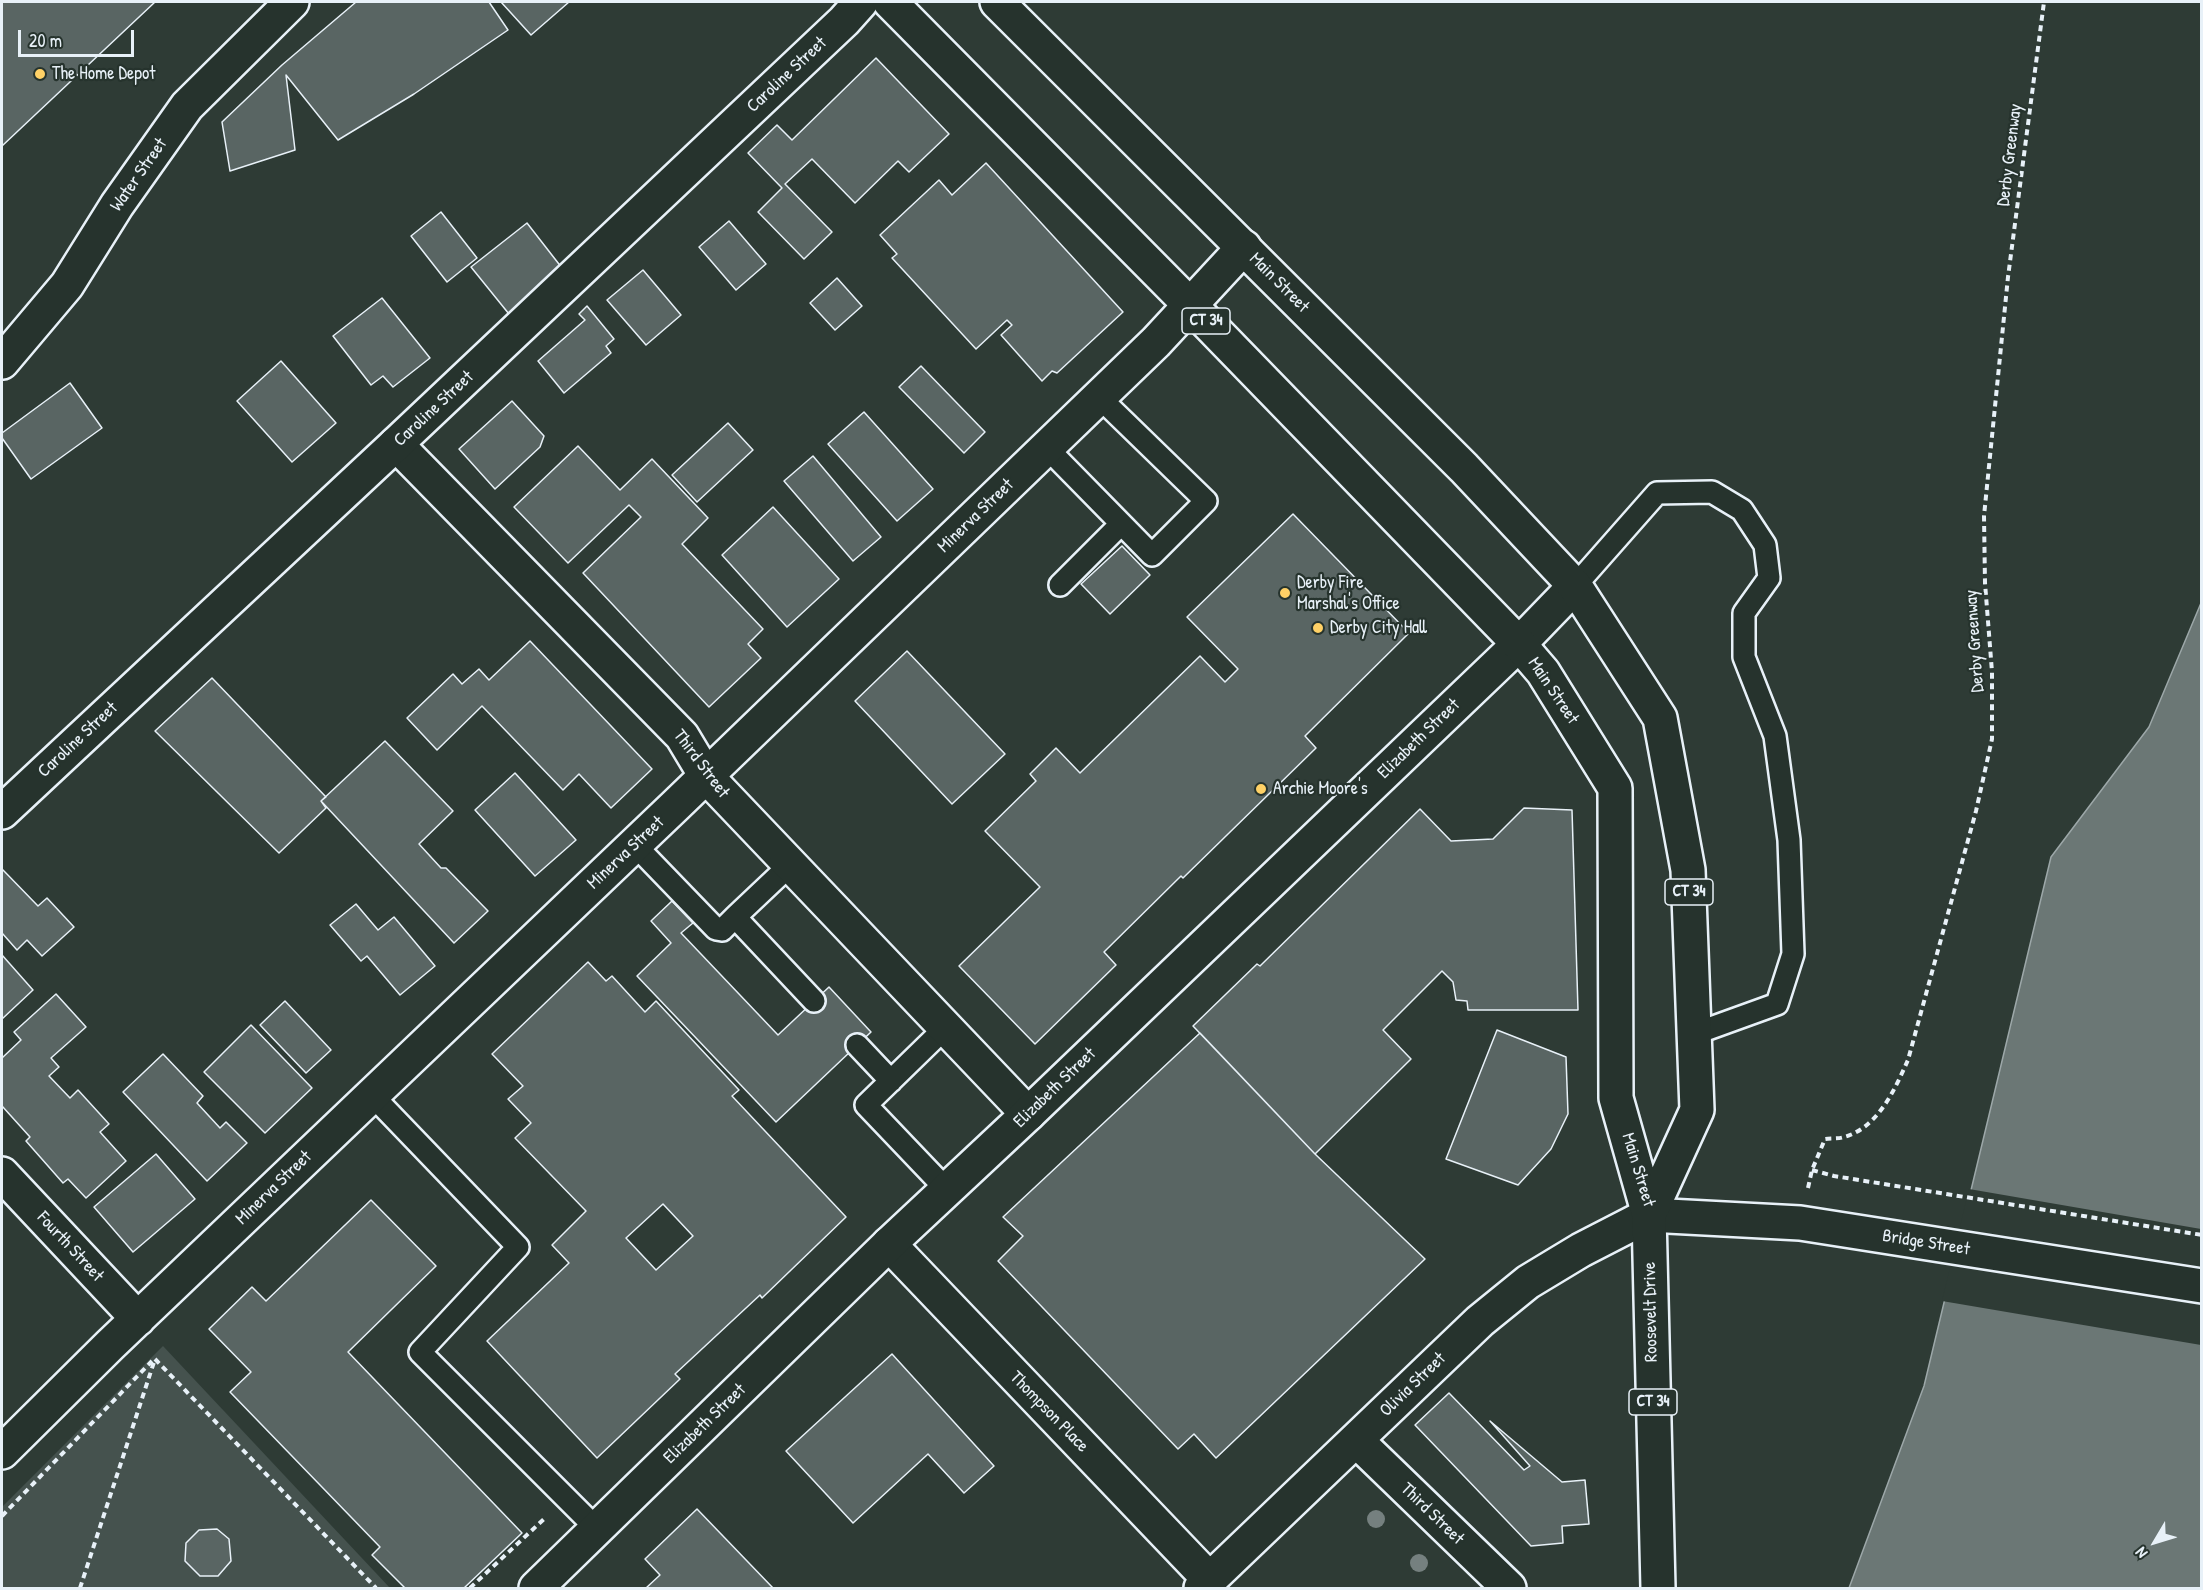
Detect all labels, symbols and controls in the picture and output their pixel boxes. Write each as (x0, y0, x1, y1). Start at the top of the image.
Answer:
scale bar (21, 18, 136, 56)
text: 20 m (29, 28, 62, 53)
street label: Caroline Street (743, 33, 831, 117)
place label: The Home Depot (52, 63, 155, 85)
marker: The Home Depot (33, 67, 47, 81)
street label: Derby Greenway (1993, 103, 2027, 207)
street label: Water Street (106, 134, 172, 216)
street label: Main Street (1245, 249, 1313, 317)
road number: CT 34 (1182, 308, 1230, 334)
street label: Caroline Street (390, 367, 478, 451)
street label: Minerva Street (934, 474, 1018, 558)
place label: Derby Fire Marshal's Office (1297, 572, 1400, 614)
marker: Derby Fire Marshal's Office (1278, 586, 1292, 600)
street label: Derby Greenway (1961, 589, 1989, 693)
place label: Derby City Hall (1330, 617, 1427, 639)
marker: Derby City Hall (1311, 621, 1325, 635)
street label: Main Street (1523, 653, 1583, 729)
street label: Elizabeth Street (1373, 694, 1465, 784)
street label: Caroline Street (34, 698, 122, 782)
street label: Third Street (668, 726, 734, 802)
place label: Archie Moore's (1273, 778, 1368, 800)
marker: Archie Moore's (1254, 782, 1268, 796)
street label: Minerva Street (583, 812, 669, 894)
road number: CT 34 (1665, 879, 1713, 905)
street label: Elizabeth Street (1009, 1043, 1101, 1133)
street label: Main Street (1617, 1131, 1659, 1209)
street label: Minerva Street (232, 1146, 316, 1230)
street label: Fourth Street (32, 1207, 108, 1287)
street label: Bridge Street (1881, 1225, 1971, 1261)
street label: Roosevelt Drive (1639, 1262, 1663, 1362)
street label: Olivia Street (1376, 1348, 1450, 1422)
street label: Thompson Place (1005, 1367, 1093, 1457)
street label: Elizabeth Street (659, 1379, 751, 1469)
road number: CT 34 (1629, 1389, 1677, 1415)
street label: Third Street (1396, 1478, 1468, 1550)
north arrow (2125, 1512, 2185, 1572)
text: N (2130, 1543, 2152, 1563)

